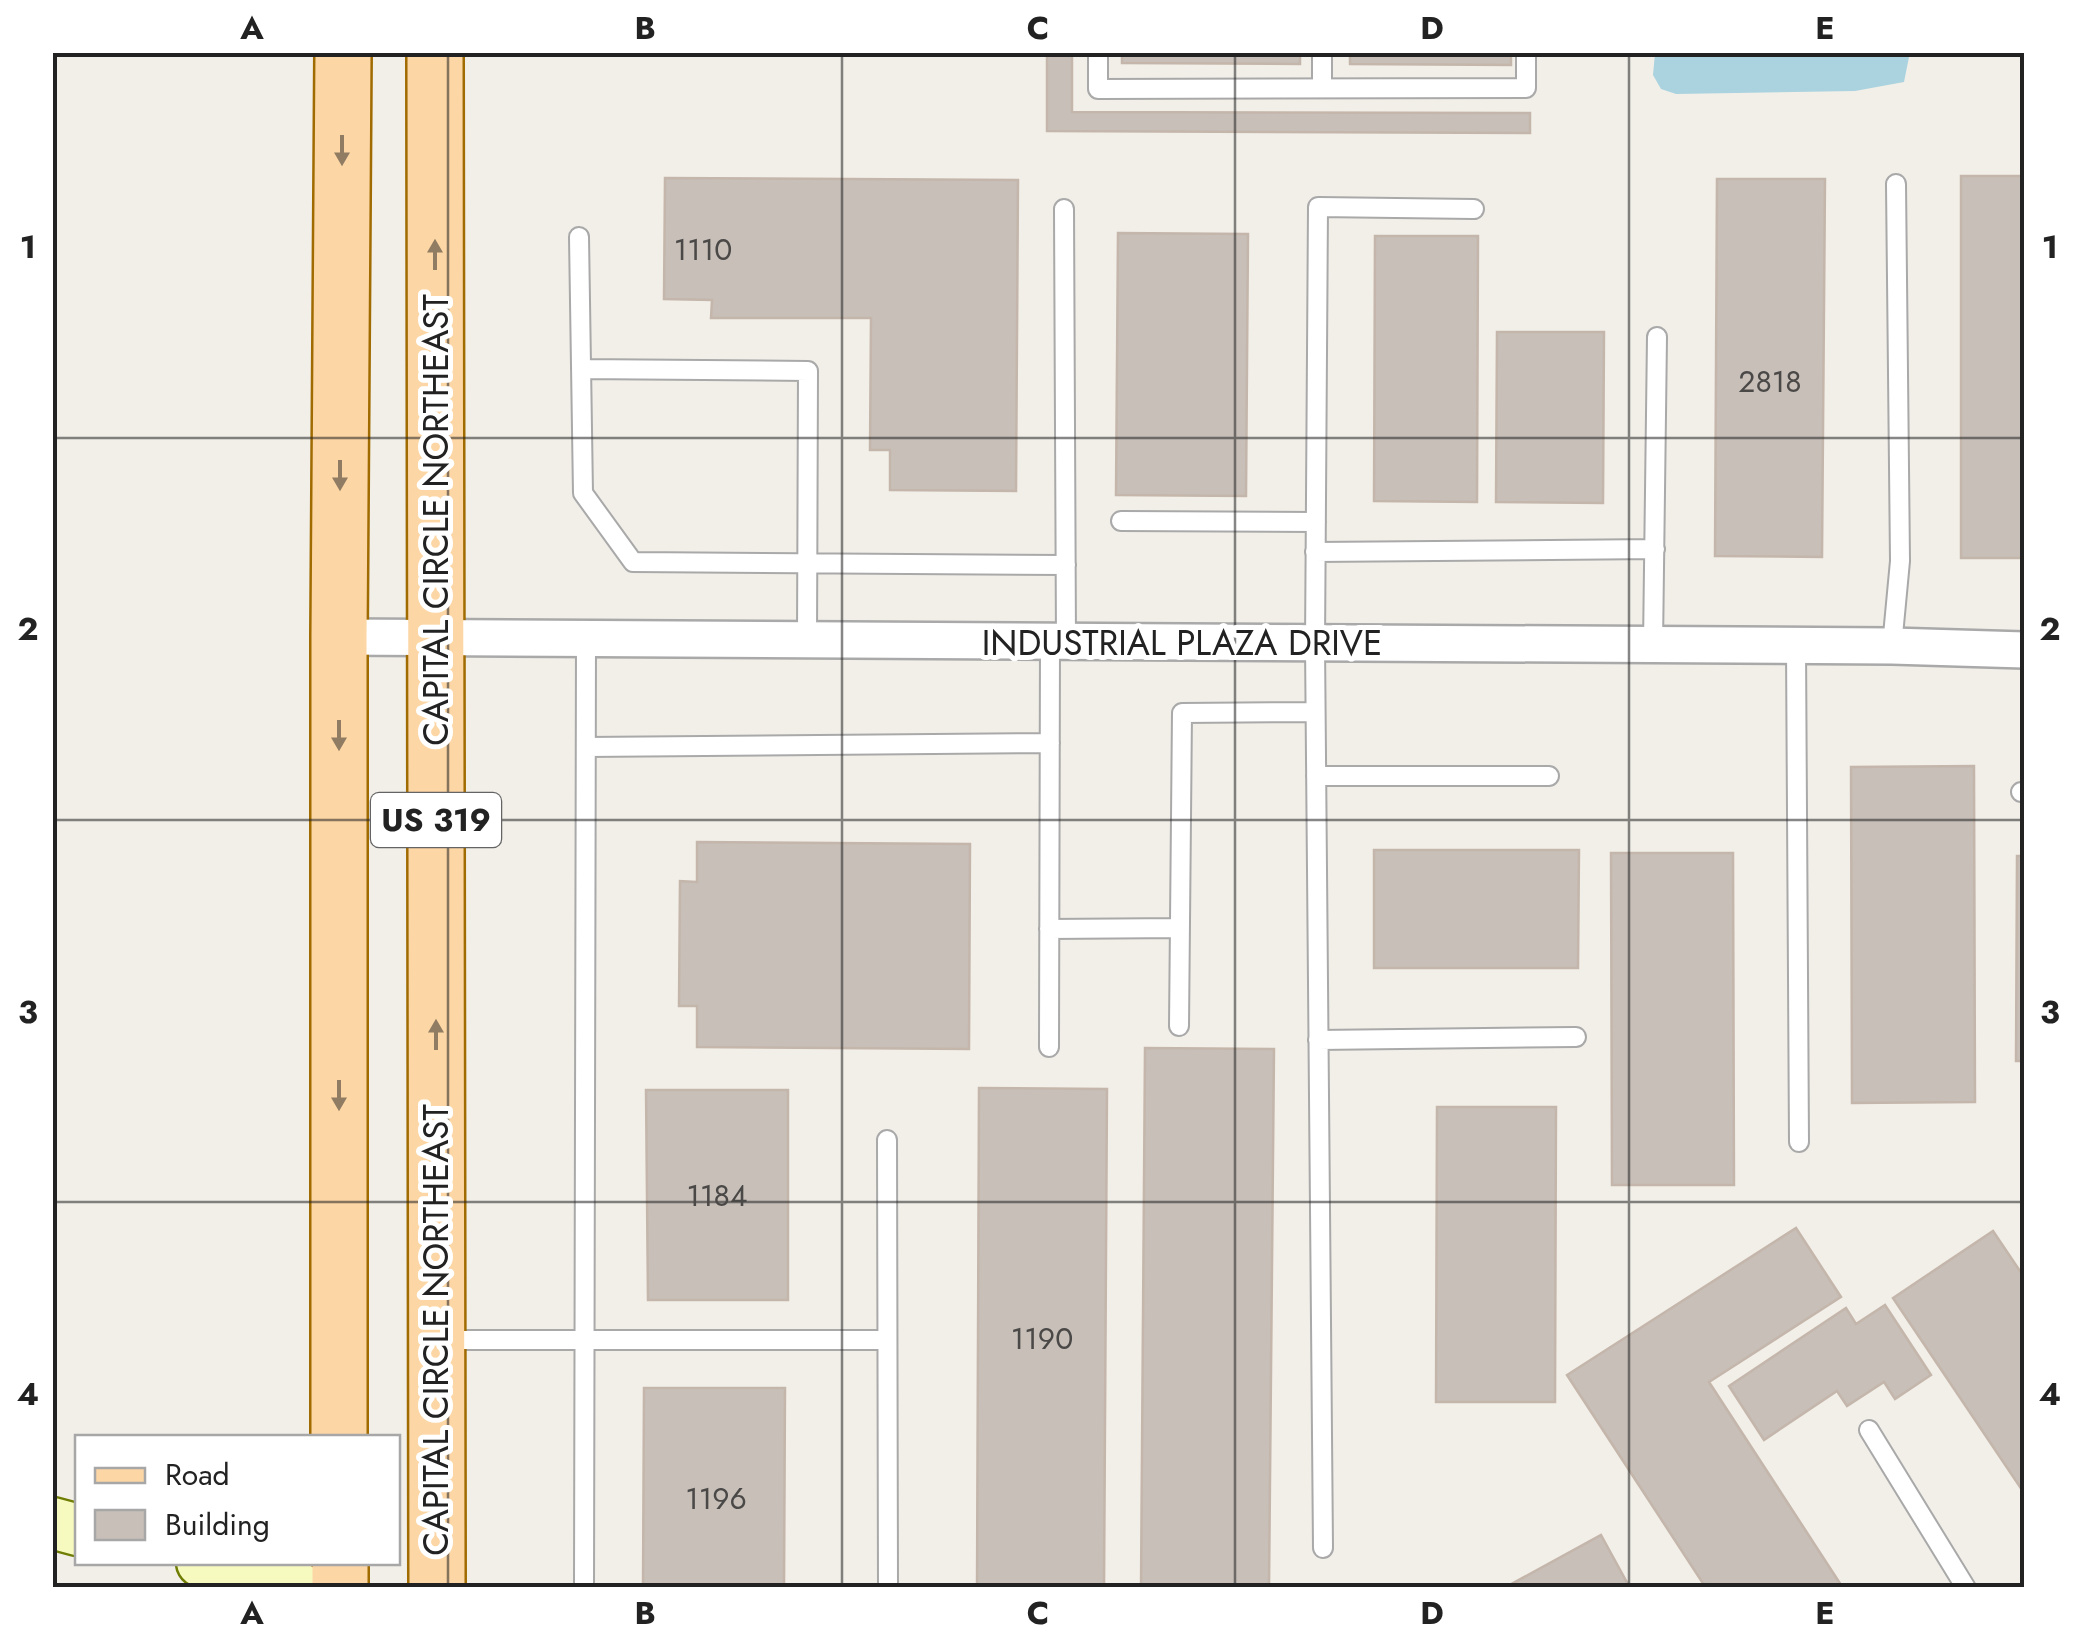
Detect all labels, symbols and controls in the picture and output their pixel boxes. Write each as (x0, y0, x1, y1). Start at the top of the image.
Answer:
text: A (239, 5, 264, 51)
text: B (634, 5, 656, 51)
text: C (1027, 5, 1049, 51)
text: D (1420, 5, 1444, 51)
text: E (1815, 5, 1835, 51)
one-way arrow (334, 134, 350, 166)
text: 1 (20, 224, 36, 270)
text: 1 (2042, 224, 2058, 270)
house number: 1110 (674, 228, 732, 271)
one-way arrow (427, 239, 443, 271)
street label: CAPITAL CIRCLE NORTHEAST (411, 294, 461, 746)
house number: 2818 (1738, 360, 1802, 403)
one-way arrow (332, 459, 348, 491)
text: 2 (18, 606, 39, 652)
text: 2 (2040, 606, 2061, 652)
street label: INDUSTRIAL PLAZA DRIVE (982, 618, 1382, 668)
one-way arrow (331, 719, 347, 751)
road number: US 319 (371, 793, 501, 847)
text: 3 (18, 989, 38, 1035)
text: 3 (2040, 989, 2060, 1035)
one-way arrow (428, 1019, 444, 1051)
one-way arrow (331, 1079, 347, 1111)
street label: CAPITAL CIRCLE NORTHEAST (411, 1104, 461, 1556)
house number: 1184 (687, 1174, 747, 1217)
house number: 1190 (1011, 1317, 1073, 1360)
text: 4 (17, 1371, 39, 1417)
text: 4 (2039, 1371, 2061, 1417)
legend (75, 1435, 400, 1565)
text: Road (165, 1453, 230, 1496)
house number: 1196 (685, 1477, 747, 1520)
text: Building (165, 1503, 270, 1546)
text: A (239, 1590, 264, 1636)
text: B (634, 1590, 656, 1636)
text: C (1027, 1590, 1049, 1636)
text: D (1420, 1590, 1444, 1636)
text: E (1815, 1590, 1835, 1636)

